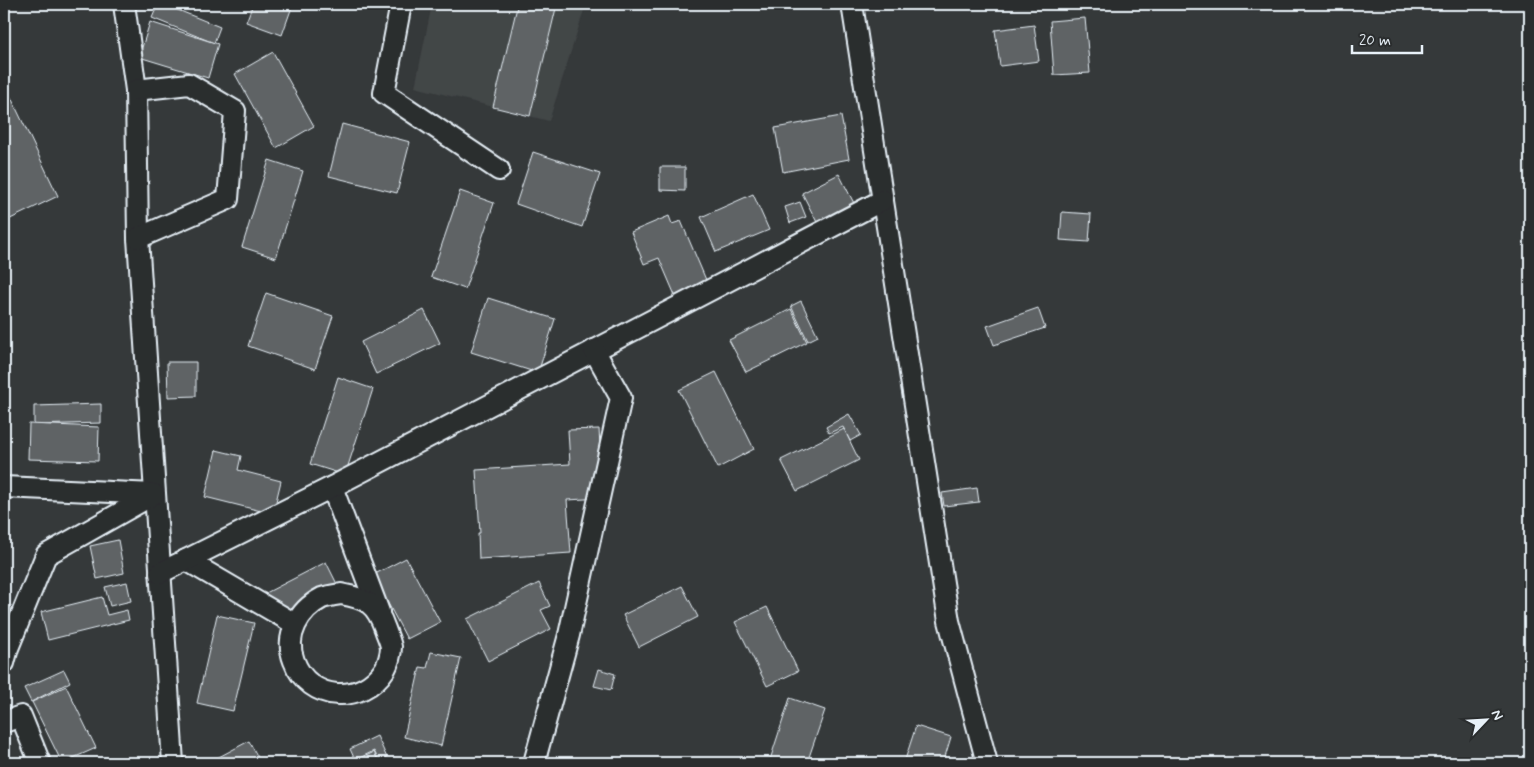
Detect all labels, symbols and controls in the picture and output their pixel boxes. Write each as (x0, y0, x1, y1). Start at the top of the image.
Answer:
scale bar (1352, 22, 1422, 54)
text: 20 m (1359, 31, 1391, 51)
north arrow (1462, 694, 1512, 744)
text: N (1487, 707, 1507, 723)

